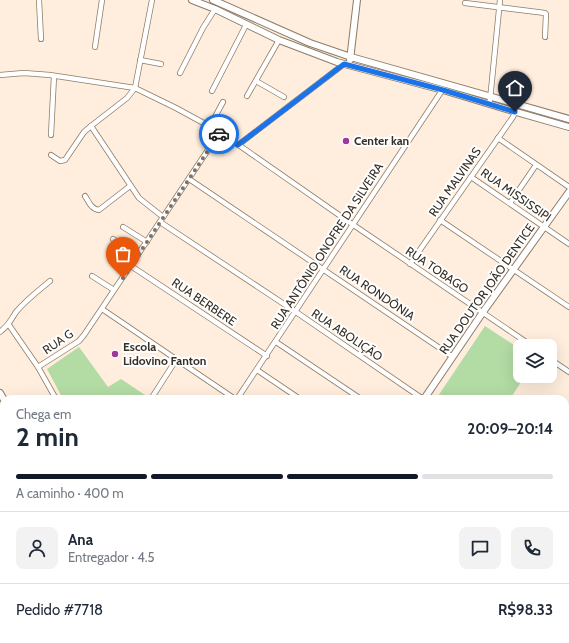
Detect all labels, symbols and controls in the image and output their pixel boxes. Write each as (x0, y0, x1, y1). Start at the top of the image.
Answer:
pin (498, 71, 532, 112)
icon: home (504, 77, 526, 99)
courier (199, 114, 239, 154)
icon: car (208, 123, 230, 145)
place label: Center kan (354, 133, 409, 148)
marker: Center kan (341, 136, 351, 146)
street label: RUA MALVINAS (425, 144, 484, 219)
street label: RUA ANTÔNIO ONOFRE DA SILVEIRA (267, 159, 386, 332)
street label: RUA MISSISSIPI (478, 165, 554, 224)
street label: RUA DOUTOR JOÃO DENTICE (436, 220, 538, 357)
pin (106, 237, 140, 278)
icon: bag (112, 243, 134, 265)
street label: RUA TOBAGO (403, 243, 472, 296)
street label: RUA RONDÔNIA (337, 262, 418, 324)
street label: RUA BERBERE (169, 275, 240, 329)
street label: RUA ABOLIÇÃO (309, 305, 386, 364)
street label: RUA G (39, 326, 76, 357)
place label: Escola Lidovino Fanton (123, 339, 206, 368)
map controls (513, 339, 557, 383)
button: layers (513, 339, 557, 383)
marker: Escola Lidovino Fanton (110, 349, 120, 359)
text: Chega em (16, 406, 71, 422)
text: 20:09–20:14 (467, 420, 553, 438)
text: 2 min (16, 421, 79, 453)
text: A caminho · 400 m (16, 485, 124, 501)
button: person (16, 527, 58, 569)
button: chat (459, 527, 501, 569)
button: phone (511, 527, 553, 569)
text: Ana (68, 531, 93, 549)
text: Entregador · 4.5 (68, 549, 154, 565)
text: Pedido #7718 (16, 601, 103, 619)
text: R$98.33 (498, 601, 553, 619)

